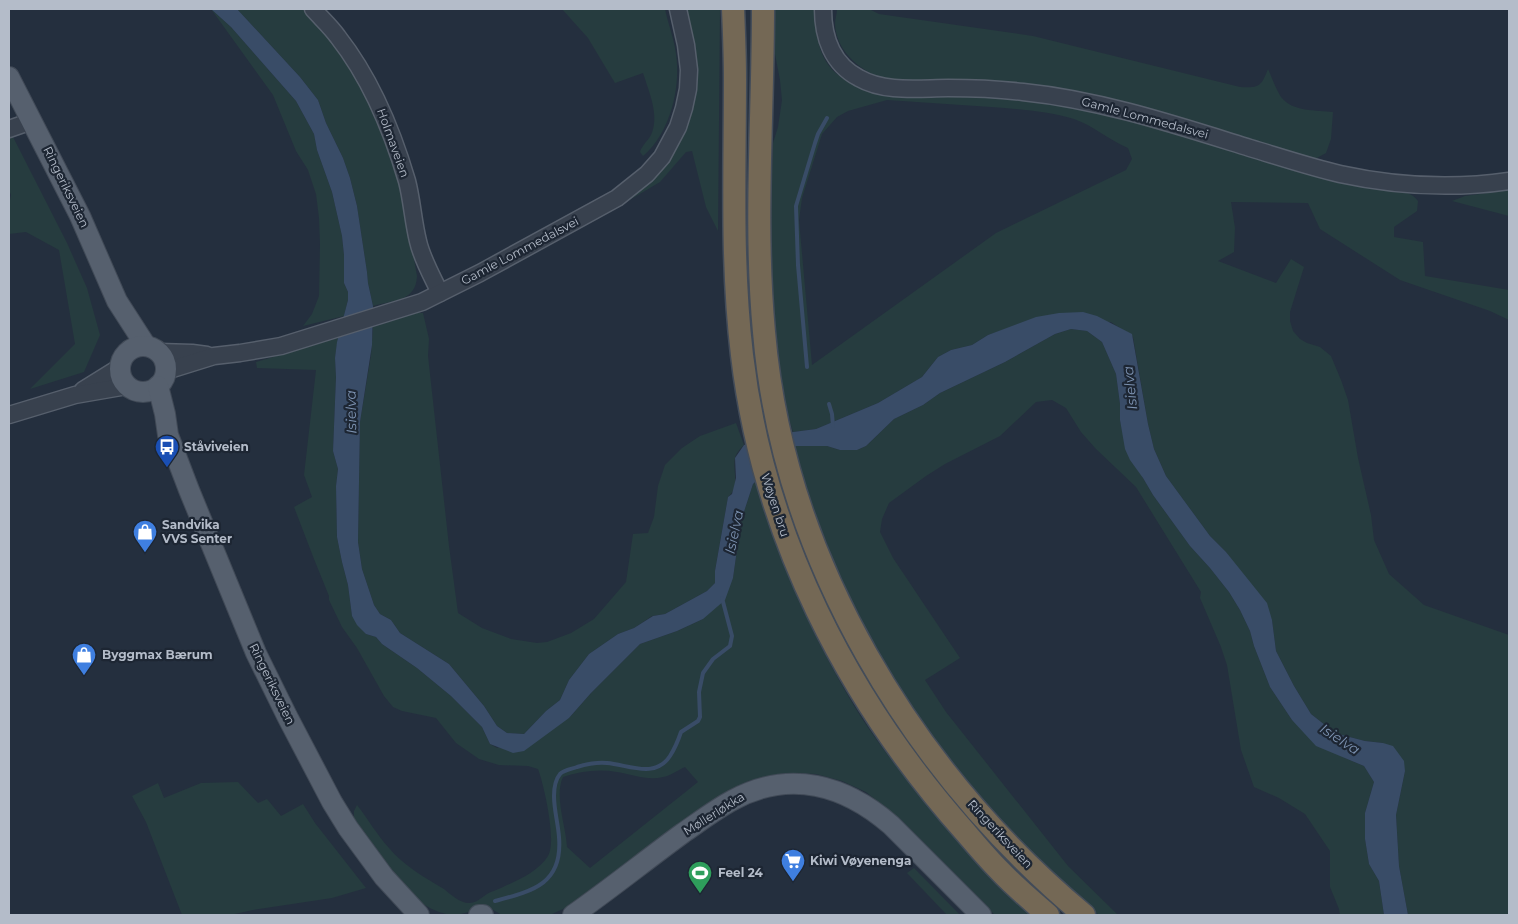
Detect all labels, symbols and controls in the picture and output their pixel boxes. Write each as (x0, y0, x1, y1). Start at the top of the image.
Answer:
street label: Gamle Lommedalsvei (1080, 93, 1210, 142)
street label: Holmaveien (374, 106, 413, 179)
street label: Ringeriksveien (40, 144, 93, 230)
street label: Gamle Lommedalsvei (458, 213, 581, 288)
water label: Isielva (1119, 365, 1141, 411)
water label: Isielva (342, 390, 360, 434)
bus stop icon: Ståviveien (154, 434, 180, 468)
place label: Ståviveien (184, 439, 249, 454)
street label: Wøyen bru (758, 471, 793, 538)
water label: Isielva (721, 509, 747, 555)
place label: Sandvika VVS Senter (161, 517, 232, 546)
shop icon: Sandvika VVS Senter (132, 519, 158, 553)
street label: Ringeriksveien (246, 641, 299, 727)
shop icon: Byggmax Bærum (71, 642, 97, 676)
place label: Byggmax Bærum (102, 647, 213, 662)
water label: Isielva (1317, 719, 1363, 759)
street label: Møllerløkka (680, 789, 747, 838)
street label: Ringeriksveien (965, 796, 1036, 871)
supermarket icon: Kiwi Vøyenenga (780, 848, 806, 882)
place label: Kiwi Vøyenenga (810, 853, 911, 868)
sports icon: Feel 24 (687, 860, 713, 894)
place label: Feel 24 (718, 865, 764, 880)

